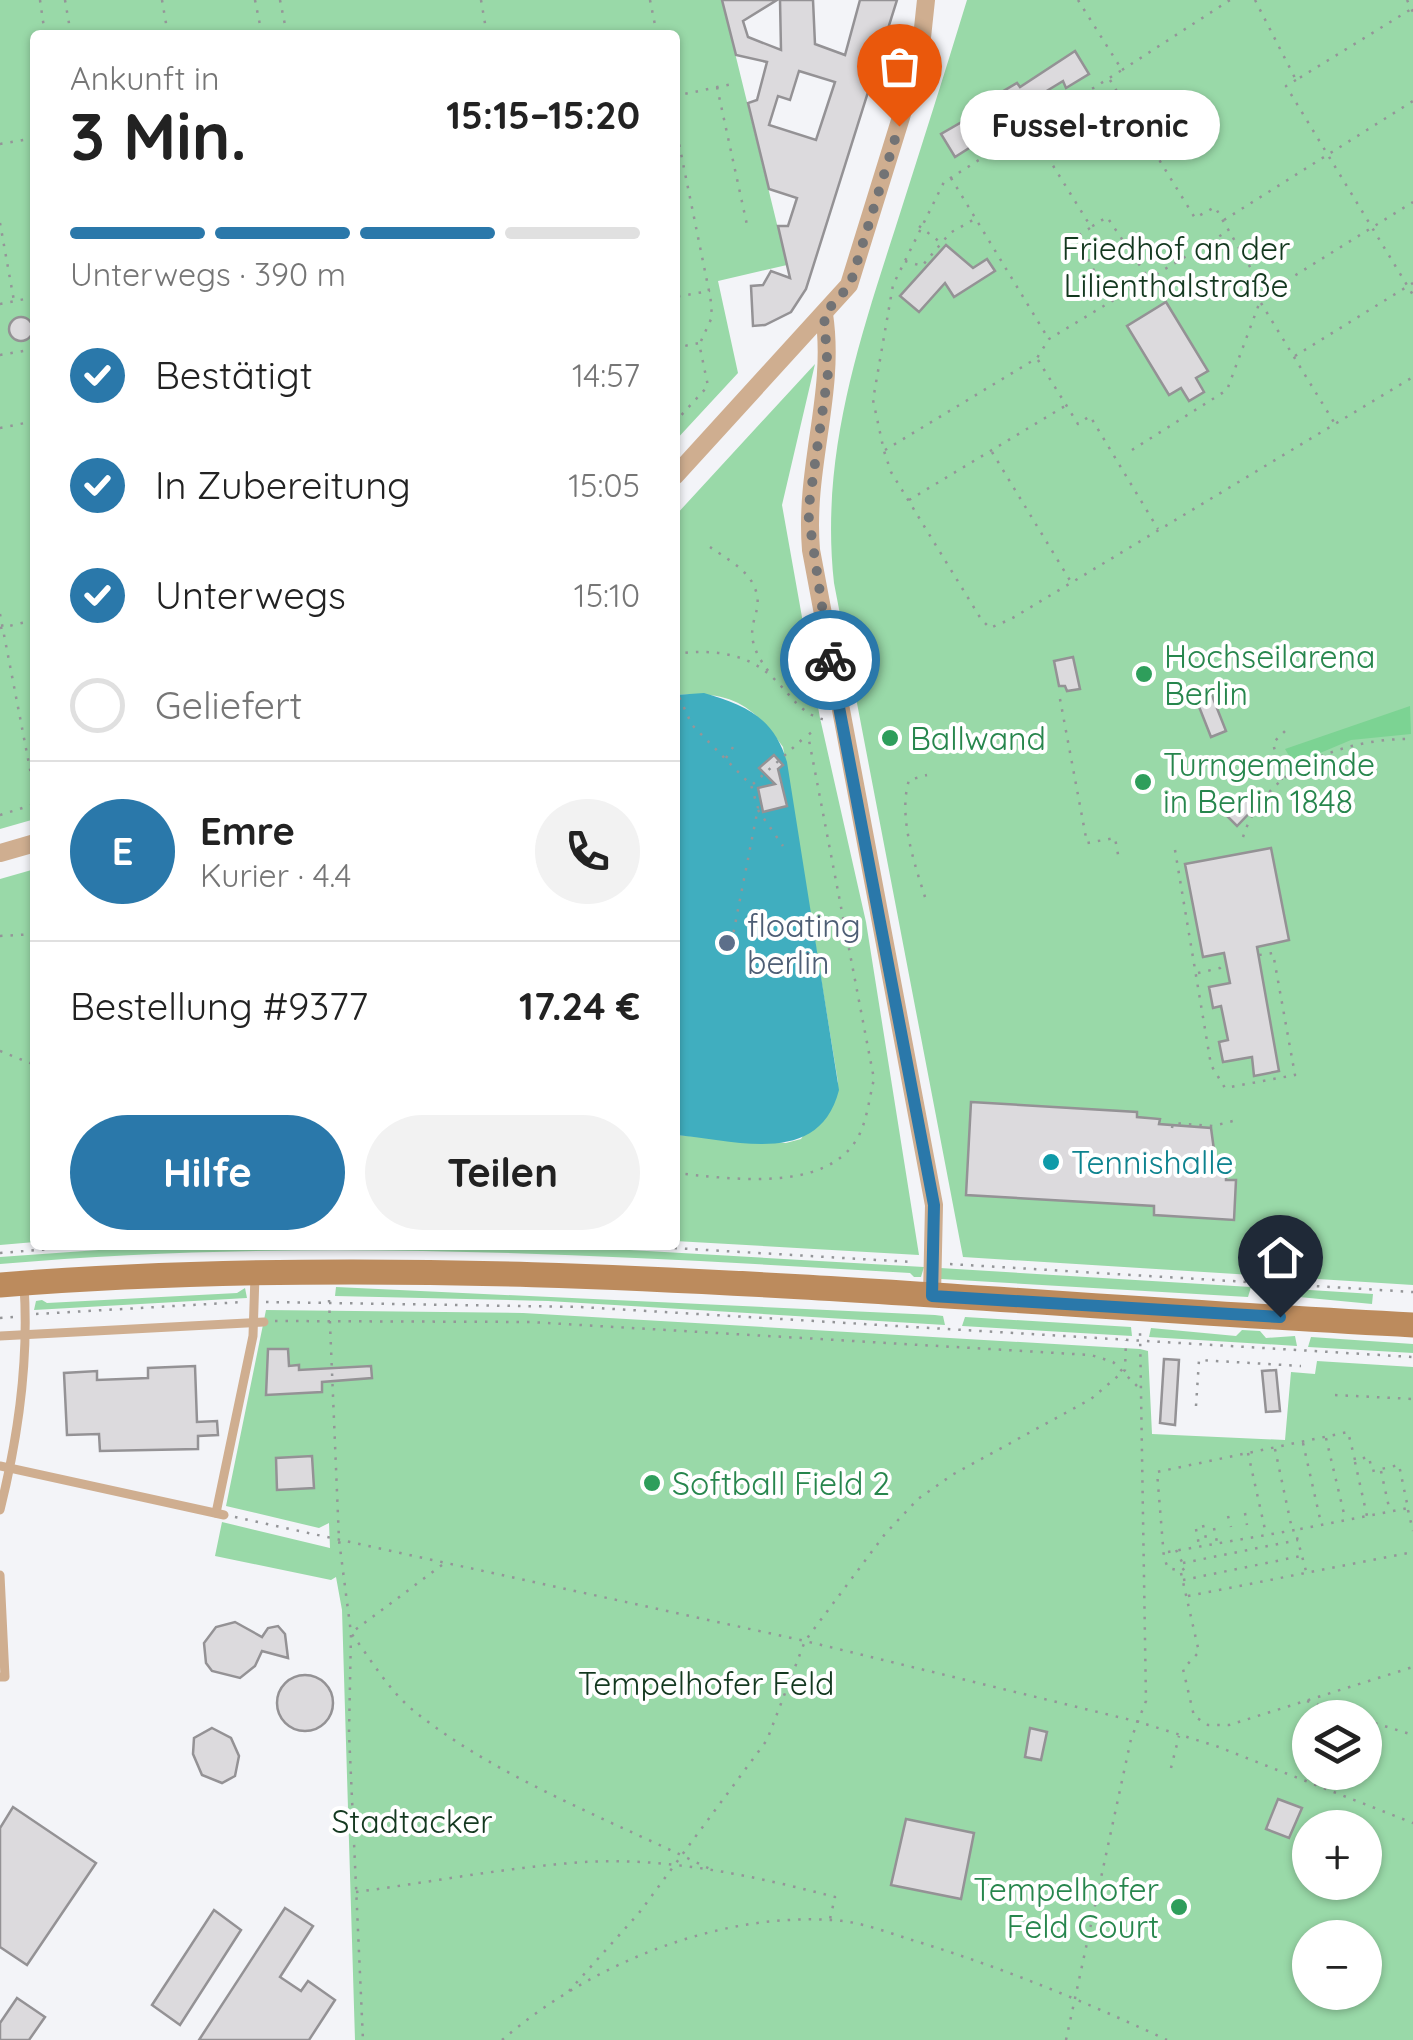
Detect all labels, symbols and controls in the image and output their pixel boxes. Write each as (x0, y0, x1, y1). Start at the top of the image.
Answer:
pin (857, 24, 942, 127)
icon: bag (872, 39, 927, 94)
text: Ankunft in (70, 58, 219, 98)
text: 15:15–15:20 (446, 91, 640, 139)
callout: Fussel-tronic (959, 91, 1219, 161)
text: 3 Min. (70, 95, 247, 176)
text: Fussel-tronic (992, 105, 1188, 145)
park label: Friedhof an der Lilienthalstraße (1062, 228, 1290, 305)
text: Unterwegs · 390 m (70, 254, 346, 294)
icon: check (70, 348, 125, 403)
text: Bestätigt (155, 351, 313, 399)
text: 14:57 (572, 355, 640, 395)
icon: check (70, 458, 125, 513)
text: In Zubereitung (155, 461, 411, 509)
text: 15:05 (568, 465, 640, 505)
icon: check (70, 568, 125, 623)
text: Unterwegs (155, 571, 346, 619)
text: 15:10 (574, 575, 640, 615)
courier (780, 610, 880, 710)
icon: bike (803, 633, 858, 688)
place label: Hochseilarena Berlin (1164, 636, 1375, 713)
marker: Hochseilarena Berlin (1133, 663, 1155, 685)
text: Geliefert (155, 681, 302, 729)
place label: Ballwand (910, 718, 1046, 758)
marker: Ballwand (879, 727, 901, 749)
place label: Turngemeinde in Berlin 1848 (1163, 744, 1375, 821)
marker: Turngemeinde in Berlin 1848 (1132, 771, 1154, 793)
button: phone (535, 799, 640, 904)
text: Emre (200, 807, 295, 855)
text: E (112, 827, 133, 875)
text: Kurier · 4.4 (200, 855, 351, 895)
place label: floating berlin (747, 905, 861, 982)
marker: floating berlin (716, 932, 738, 954)
text: Bestellung #9377 (70, 982, 368, 1030)
text: 17.24 € (519, 982, 640, 1030)
button: Hilfe (70, 1115, 345, 1230)
button: Teilen (365, 1115, 640, 1230)
place label: Tennishalle (1071, 1142, 1233, 1182)
marker: Tennishalle (1040, 1151, 1062, 1173)
pin (1238, 1215, 1323, 1318)
icon: home (1253, 1230, 1308, 1285)
place label: Softball Field 2 (672, 1463, 890, 1503)
marker: Softball Field 2 (641, 1472, 663, 1494)
park label: Tempelhofer Feld (578, 1663, 834, 1703)
map controls (1292, 1700, 1382, 2010)
button: layers (1292, 1700, 1382, 1790)
park label: Stadtacker (331, 1801, 493, 1841)
button: + (1292, 1810, 1382, 1900)
place label: Tempelhofer Feld Court (973, 1869, 1159, 1946)
marker: Tempelhofer Feld Court (1168, 1896, 1190, 1918)
button: − (1292, 1920, 1382, 2010)

